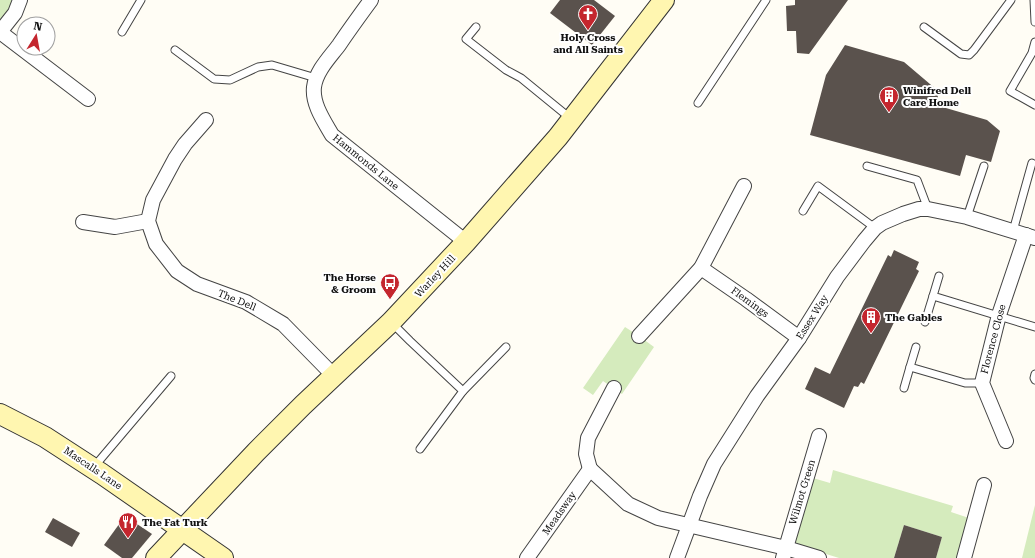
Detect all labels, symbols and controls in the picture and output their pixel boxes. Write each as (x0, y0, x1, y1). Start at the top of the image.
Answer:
church icon: Holy Cross and All Saints (577, 3, 599, 31)
north arrow (16, 16, 56, 56)
text: N (32, 19, 44, 34)
place label: Holy Cross and All Saints (553, 32, 623, 55)
building icon: Winifred Dell Care Home (878, 85, 900, 113)
place label: Winifred Dell Care Home (903, 85, 972, 108)
street label: Hammonds Lane (331, 132, 402, 192)
street label: Warley Hill (413, 253, 457, 299)
place label: The Horse & Groom (323, 272, 376, 295)
bus stop icon: The Horse & Groom (379, 272, 401, 300)
street label: Flemings (729, 285, 771, 319)
street label: The Dell (216, 287, 258, 313)
street label: Essex Way (794, 293, 830, 341)
street label: Florence Close (978, 303, 1008, 375)
building icon: The Gables (860, 306, 882, 334)
place label: The Gables (885, 312, 942, 323)
street label: Mascalls Lane (62, 445, 125, 492)
street label: Wilmot Green (787, 458, 817, 526)
street label: Meadsway (540, 489, 578, 537)
restaurant icon: The Fat Turk (117, 511, 139, 539)
place label: The Fat Turk (142, 517, 208, 528)

